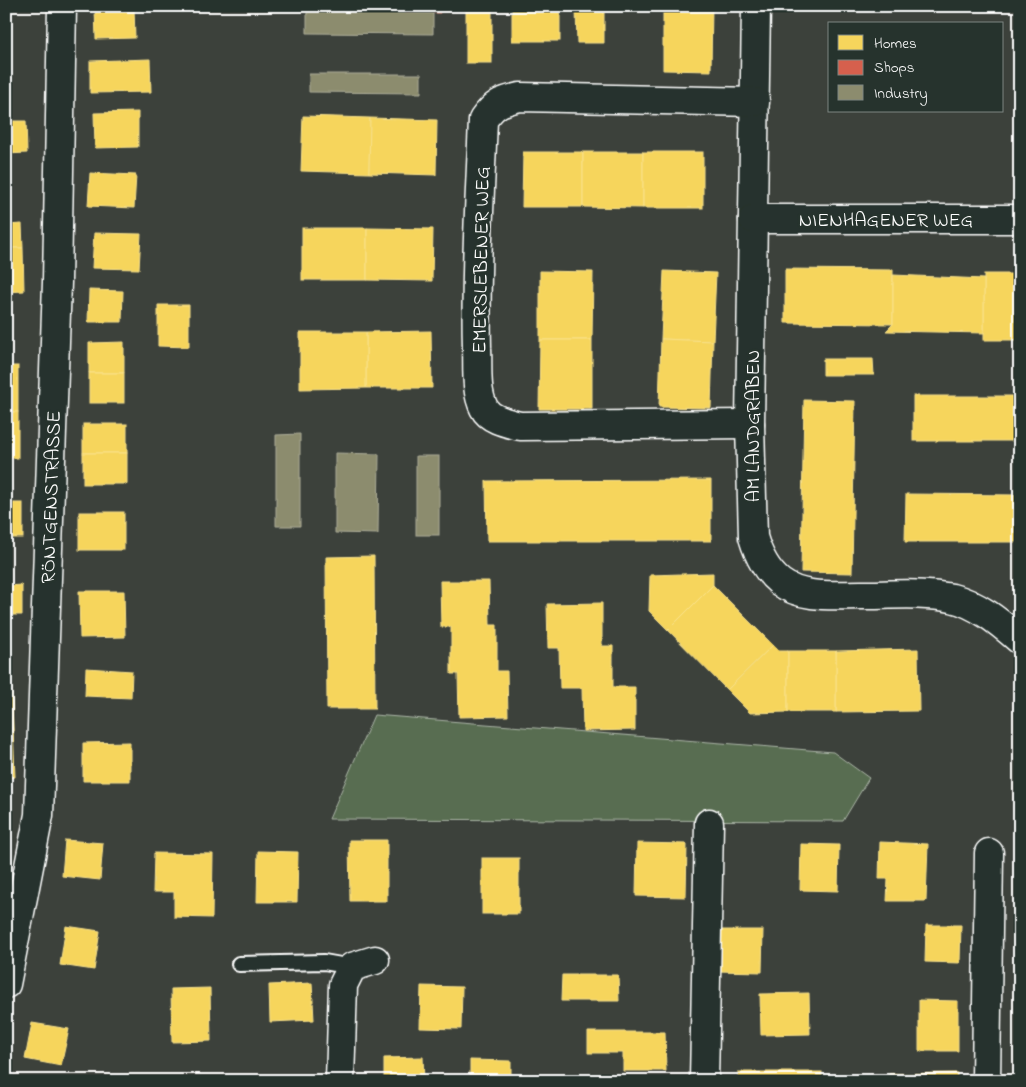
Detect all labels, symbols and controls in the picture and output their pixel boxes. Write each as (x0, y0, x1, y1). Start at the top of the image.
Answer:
legend (828, 22, 1004, 112)
text: Homes (874, 33, 917, 55)
text: Shops (874, 57, 914, 79)
text: Industry (874, 83, 928, 106)
street label: EMERSLEBENER WEG (466, 166, 499, 354)
street label: NIENHAGENER WEG (799, 207, 973, 236)
street label: AM LANDGRABEN (740, 350, 769, 502)
street label: RÖNTGENSTRASSE (35, 410, 70, 584)

